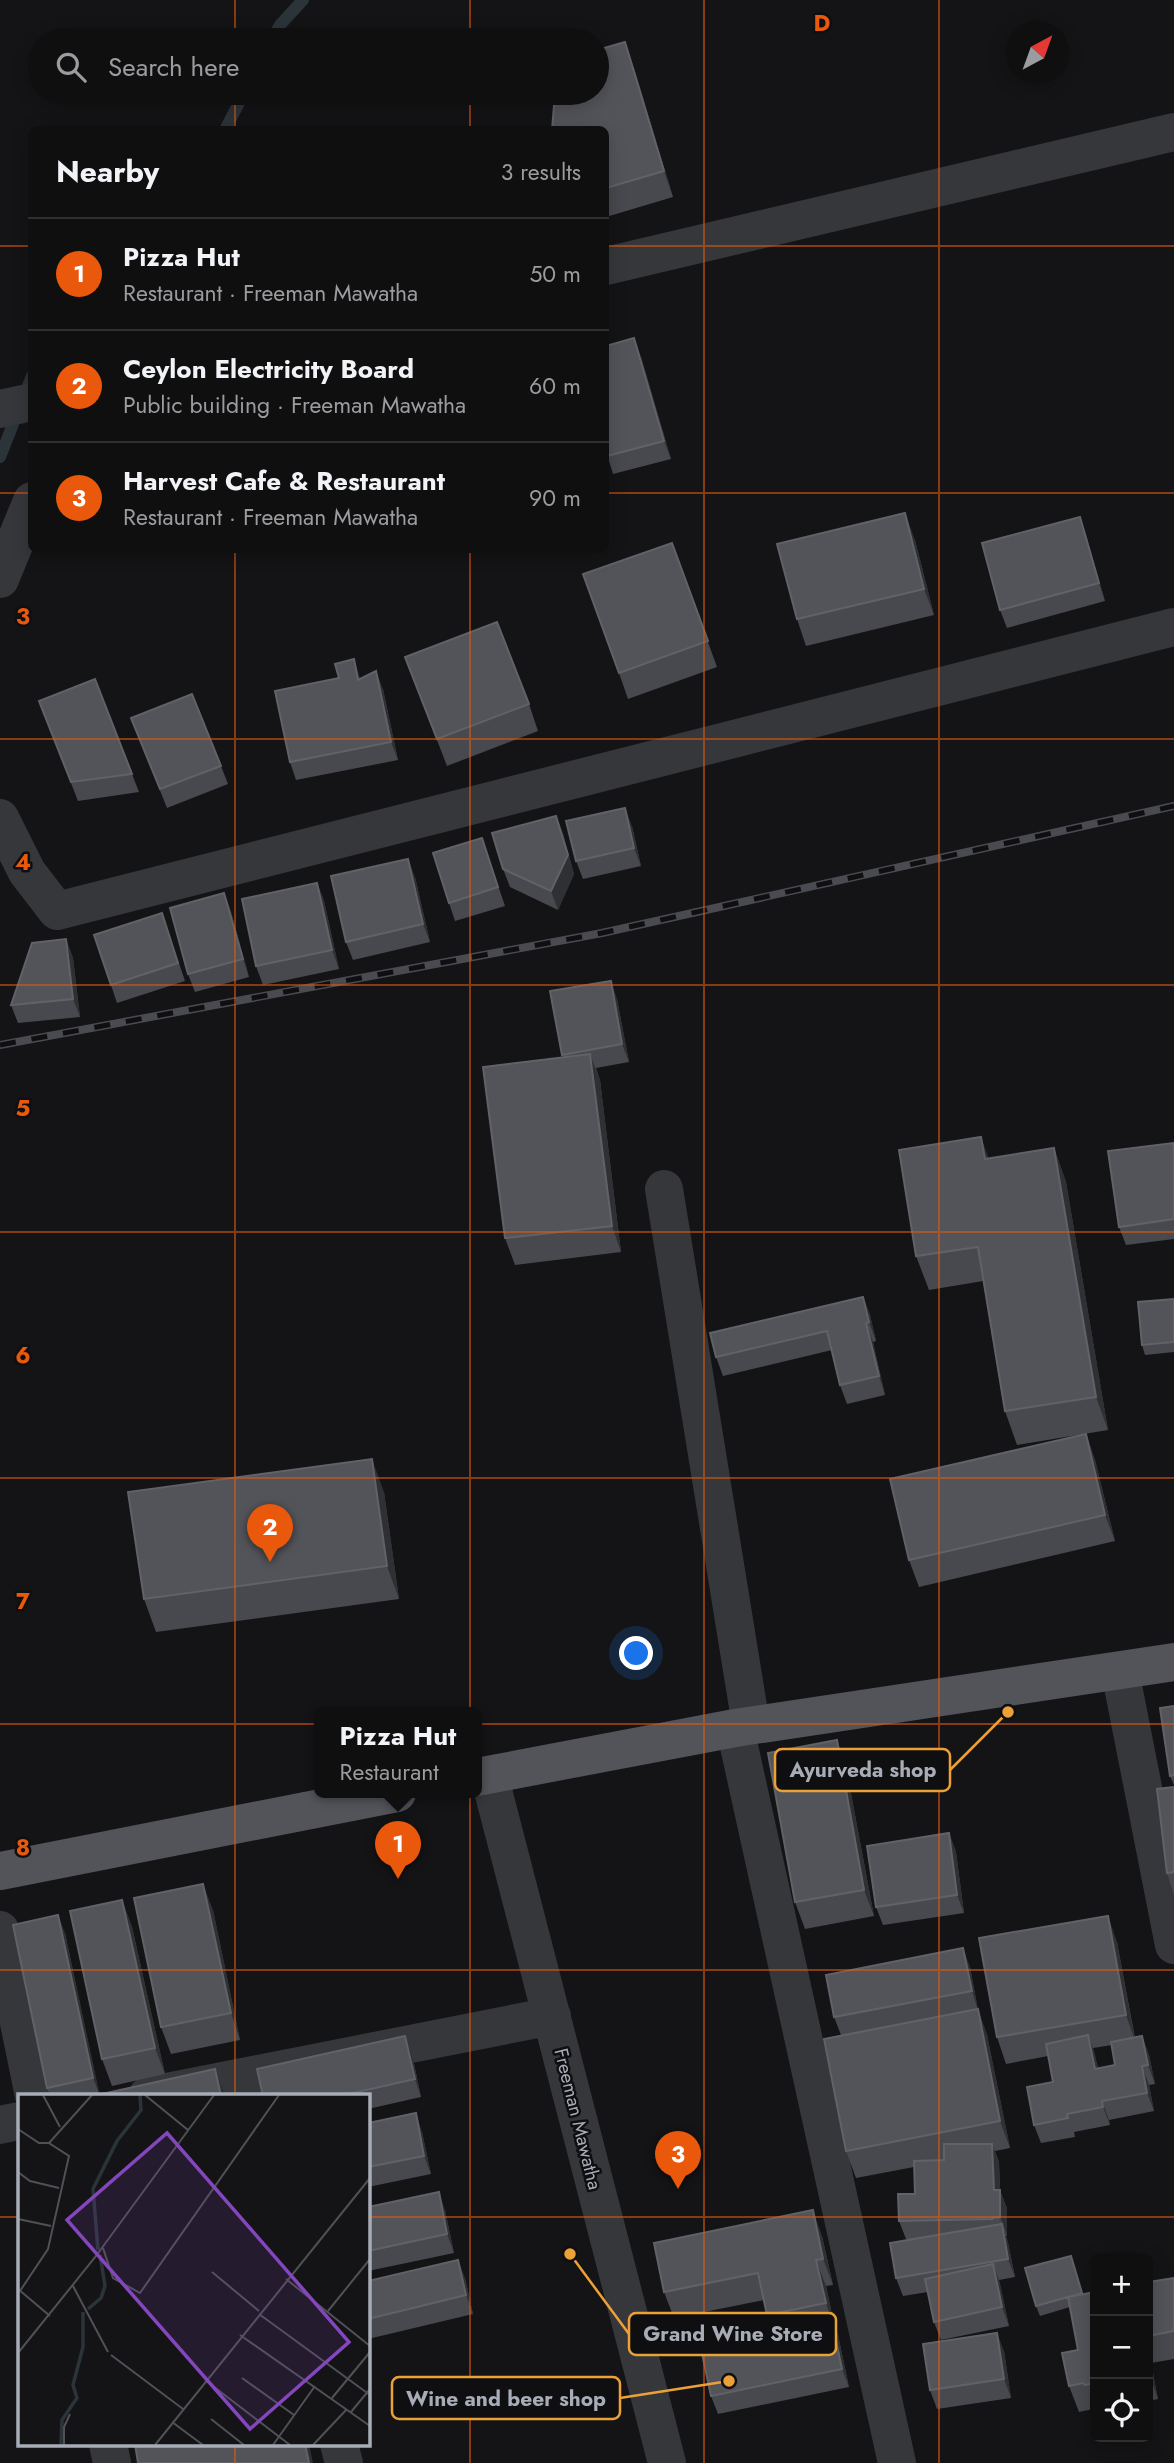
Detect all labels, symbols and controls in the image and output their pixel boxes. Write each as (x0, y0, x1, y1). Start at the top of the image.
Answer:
text: D (814, 6, 831, 40)
north arrow (1006, 21, 1069, 84)
search box (28, 28, 609, 105)
icon: search (52, 48, 90, 86)
text: Search here (108, 48, 240, 86)
text: Nearby (56, 150, 159, 193)
text: 3 results (501, 155, 581, 189)
text: Pizza Hut (123, 238, 240, 276)
text: 1 (73, 257, 85, 291)
text: 50 m (529, 257, 581, 291)
text: Restaurant · Freeman Mawatha (123, 276, 418, 310)
text: Ceylon Electricity Board (123, 350, 414, 388)
text: 2 (71, 369, 87, 403)
text: 60 m (529, 369, 581, 403)
text: Public building · Freeman Mawatha (123, 388, 466, 422)
text: Harvest Cafe & Restaurant (123, 462, 445, 500)
text: 3 (72, 481, 86, 515)
text: 90 m (529, 481, 581, 515)
text: Restaurant · Freeman Mawatha (123, 500, 418, 534)
text: 3 (16, 599, 30, 633)
text: 4 (15, 845, 31, 879)
text: 5 (16, 1091, 30, 1125)
text: 6 (15, 1338, 31, 1372)
pin: 2 (247, 1504, 293, 1562)
text: 7 (16, 1584, 30, 1618)
your location (619, 1636, 653, 1670)
popup (314, 1707, 482, 1798)
text: Pizza Hut (340, 1717, 456, 1755)
callout: Ayurveda shop (775, 1749, 950, 1791)
text: Restaurant (340, 1755, 439, 1789)
text: Ayurveda shop (789, 1755, 936, 1785)
pin: 1 (375, 1821, 421, 1879)
text: 8 (16, 1830, 30, 1864)
street label: Freeman Mawatha (547, 2046, 609, 2192)
inset map (18, 2094, 369, 2446)
pin: 3 (655, 2131, 701, 2189)
map controls (1090, 2253, 1153, 2442)
button: + (1090, 2253, 1153, 2316)
callout: Grand Wine Store (629, 2313, 836, 2355)
button: − (1090, 2316, 1153, 2379)
text: Grand Wine Store (643, 2319, 823, 2349)
callout: Wine and beer shop (392, 2377, 620, 2419)
button: locate (1090, 2379, 1153, 2442)
text: Wine and beer shop (406, 2384, 606, 2414)

